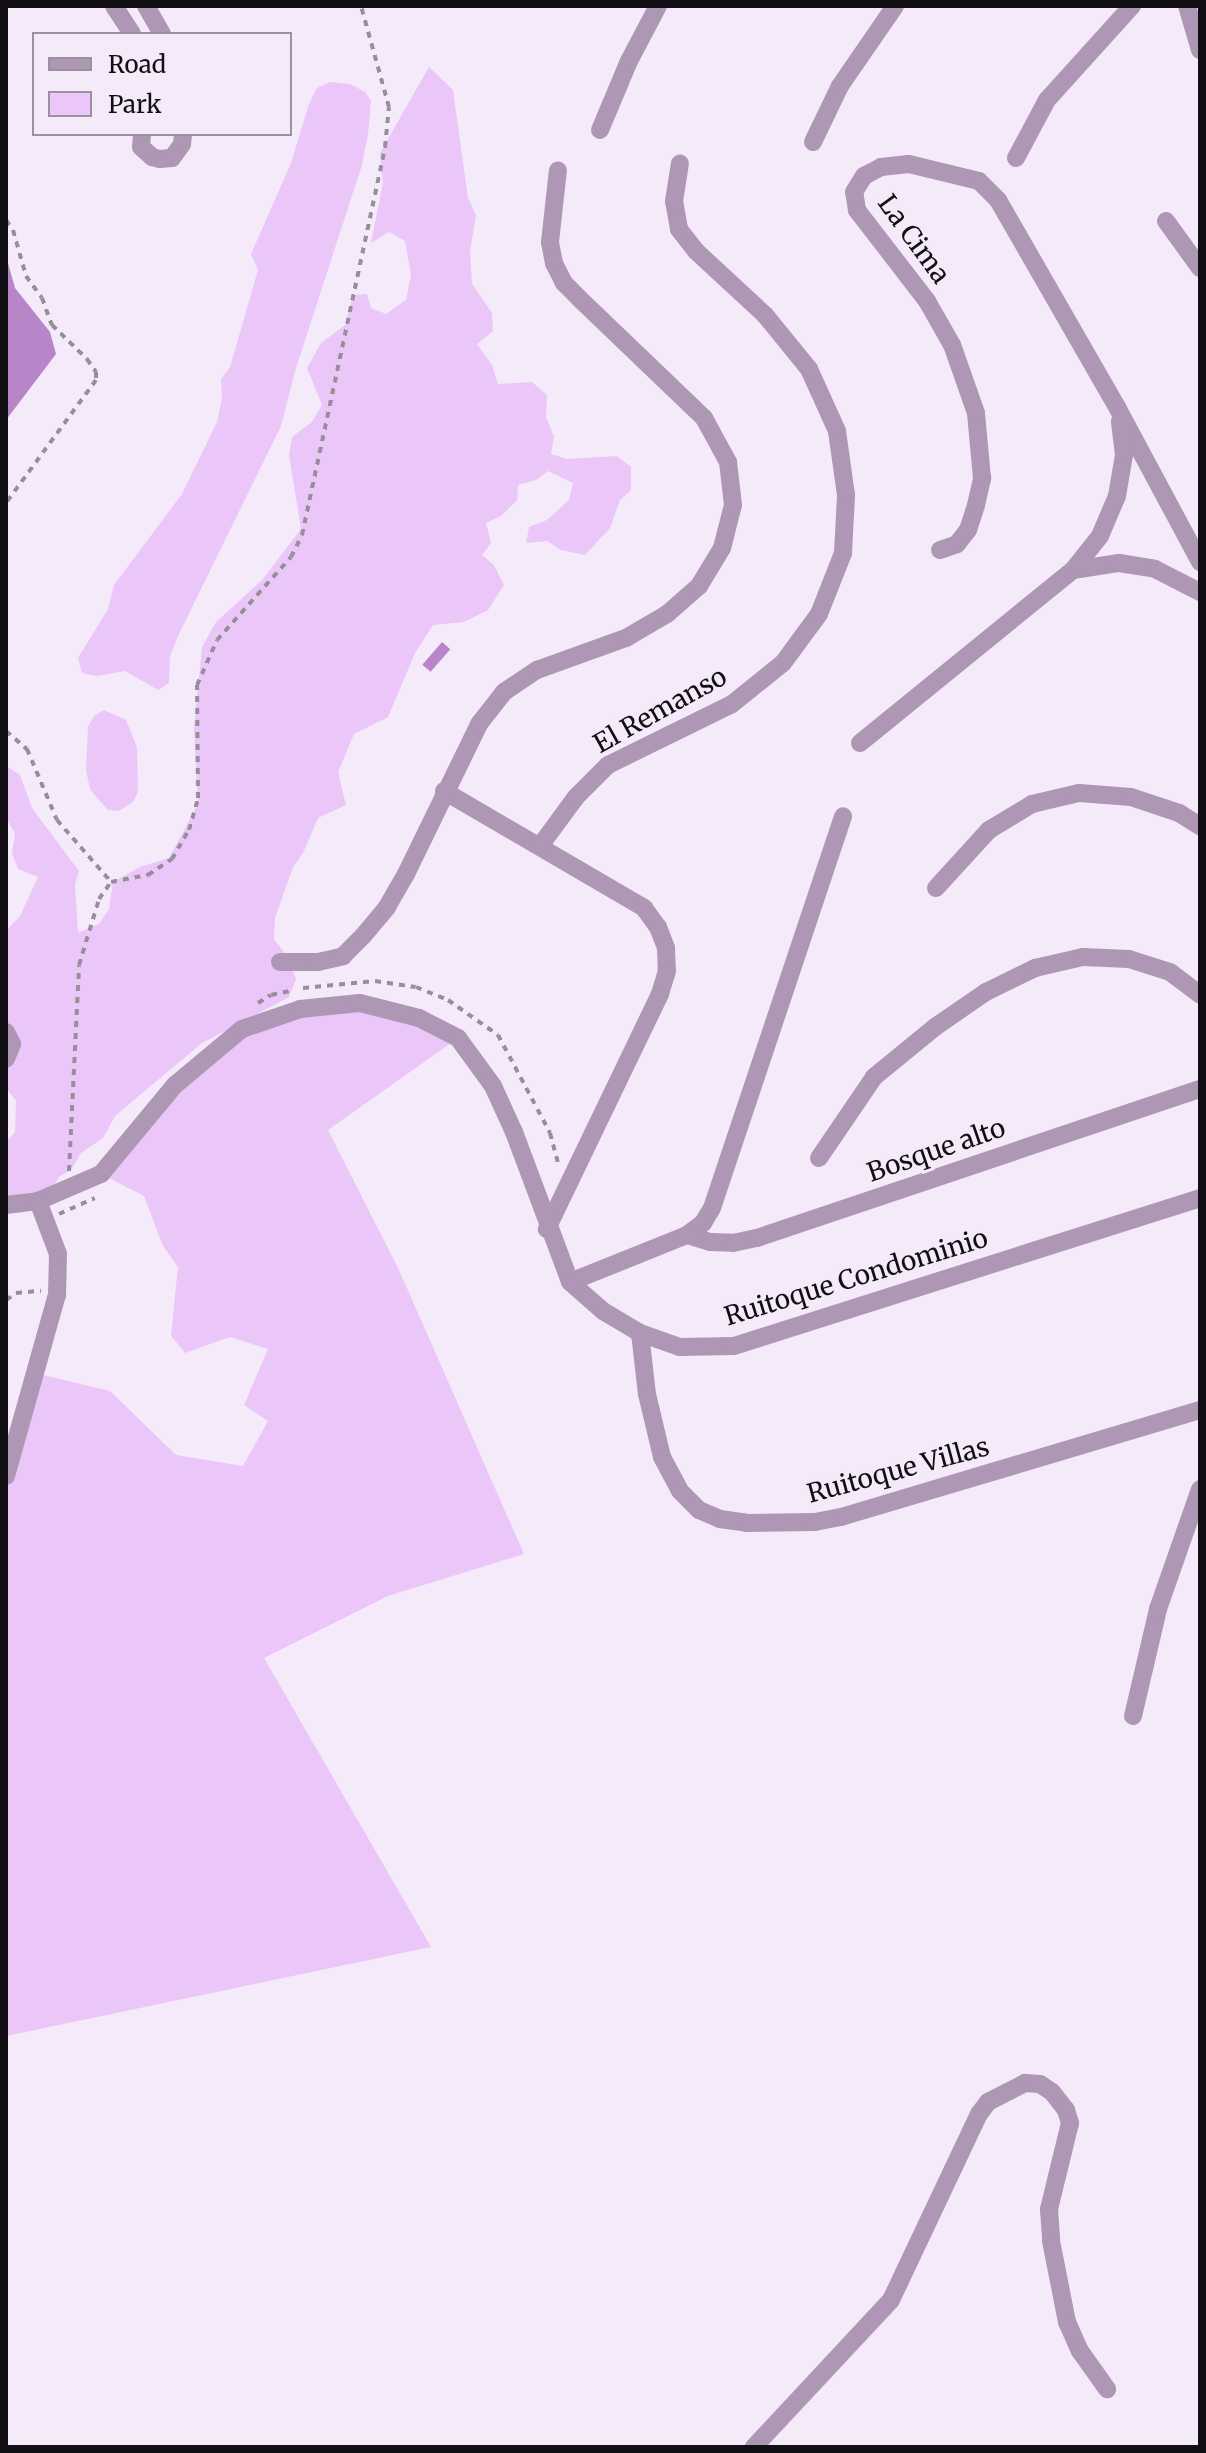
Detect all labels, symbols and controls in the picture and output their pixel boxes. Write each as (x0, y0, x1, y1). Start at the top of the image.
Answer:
legend (32, 32, 292, 136)
text: Road (108, 49, 166, 80)
text: Park (108, 89, 161, 120)
street label: La Cima (871, 189, 957, 289)
street label: El Remanso (588, 661, 732, 759)
street label: Bosque alto (863, 1112, 1009, 1188)
street label: Ruitoque Condominio (721, 1222, 991, 1332)
street label: Ruitoque Villas (804, 1431, 992, 1509)

